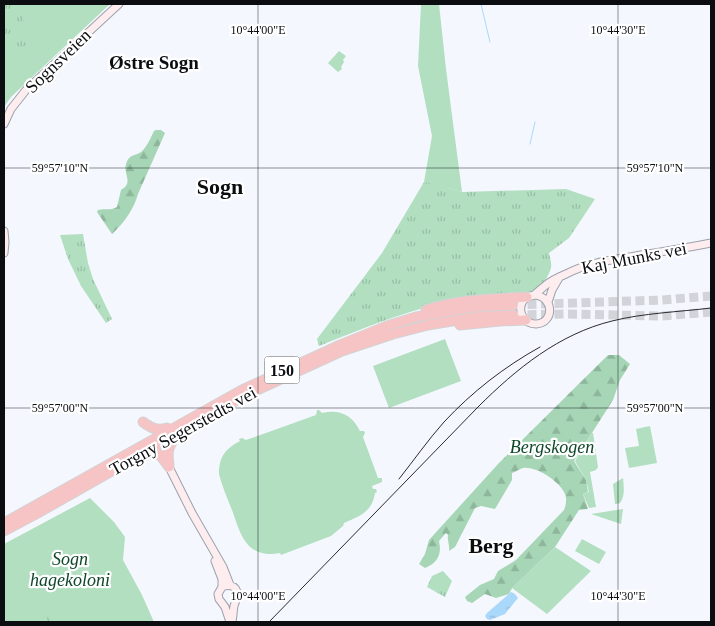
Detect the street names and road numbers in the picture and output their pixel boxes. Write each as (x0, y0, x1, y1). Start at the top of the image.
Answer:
street label: Sognsveien (21, 25, 95, 97)
street label: Kaj Munks vei (580, 238, 688, 278)
road number: 150 (264, 356, 300, 384)
street label: Torgny Segerstedts vei (106, 382, 260, 480)

